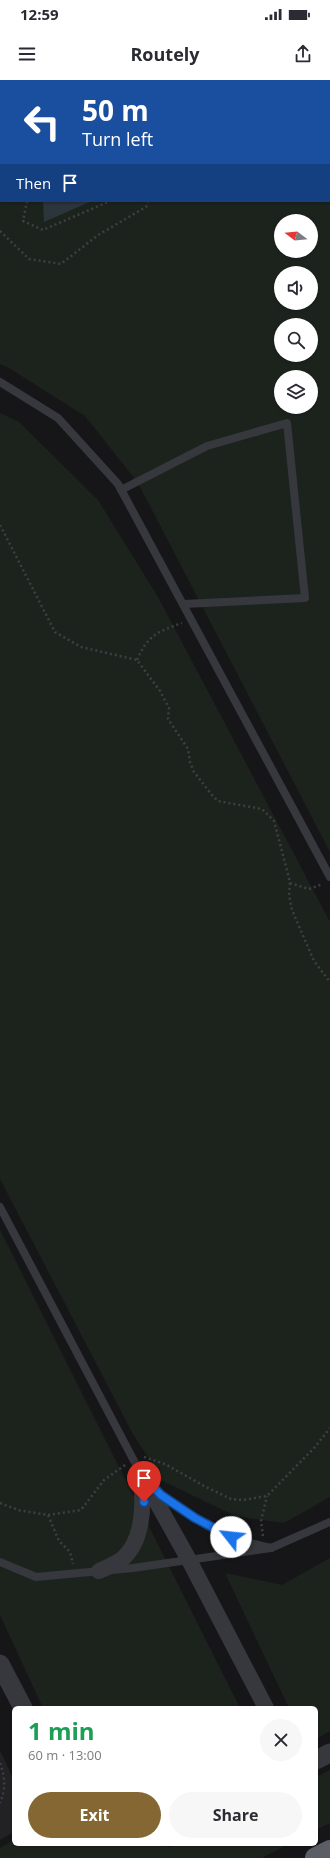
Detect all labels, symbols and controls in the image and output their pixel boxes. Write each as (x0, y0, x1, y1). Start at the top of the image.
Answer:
text: 12:59 (20, 4, 59, 24)
text: Routely (130, 42, 200, 66)
icon: menu (16, 43, 38, 65)
icon: share (292, 43, 314, 65)
text: 50 m (82, 91, 149, 129)
icon: left (16, 96, 68, 148)
text: Turn left (82, 127, 153, 151)
icon: arrive (59, 172, 81, 194)
text: Then (16, 173, 51, 193)
north arrow (274, 214, 318, 258)
map controls (274, 214, 318, 414)
button: sound (274, 266, 318, 310)
button: search (274, 318, 318, 362)
button: layers (274, 370, 318, 414)
pin (127, 1461, 161, 1502)
icon: arrive (133, 1467, 155, 1489)
position arrow (210, 1516, 252, 1558)
text: 1 min (28, 1714, 95, 1747)
button: close (260, 1719, 302, 1761)
text: 60 m · 13:00 (28, 1746, 102, 1764)
button: Exit (28, 1792, 161, 1838)
button: Share (169, 1792, 302, 1838)

